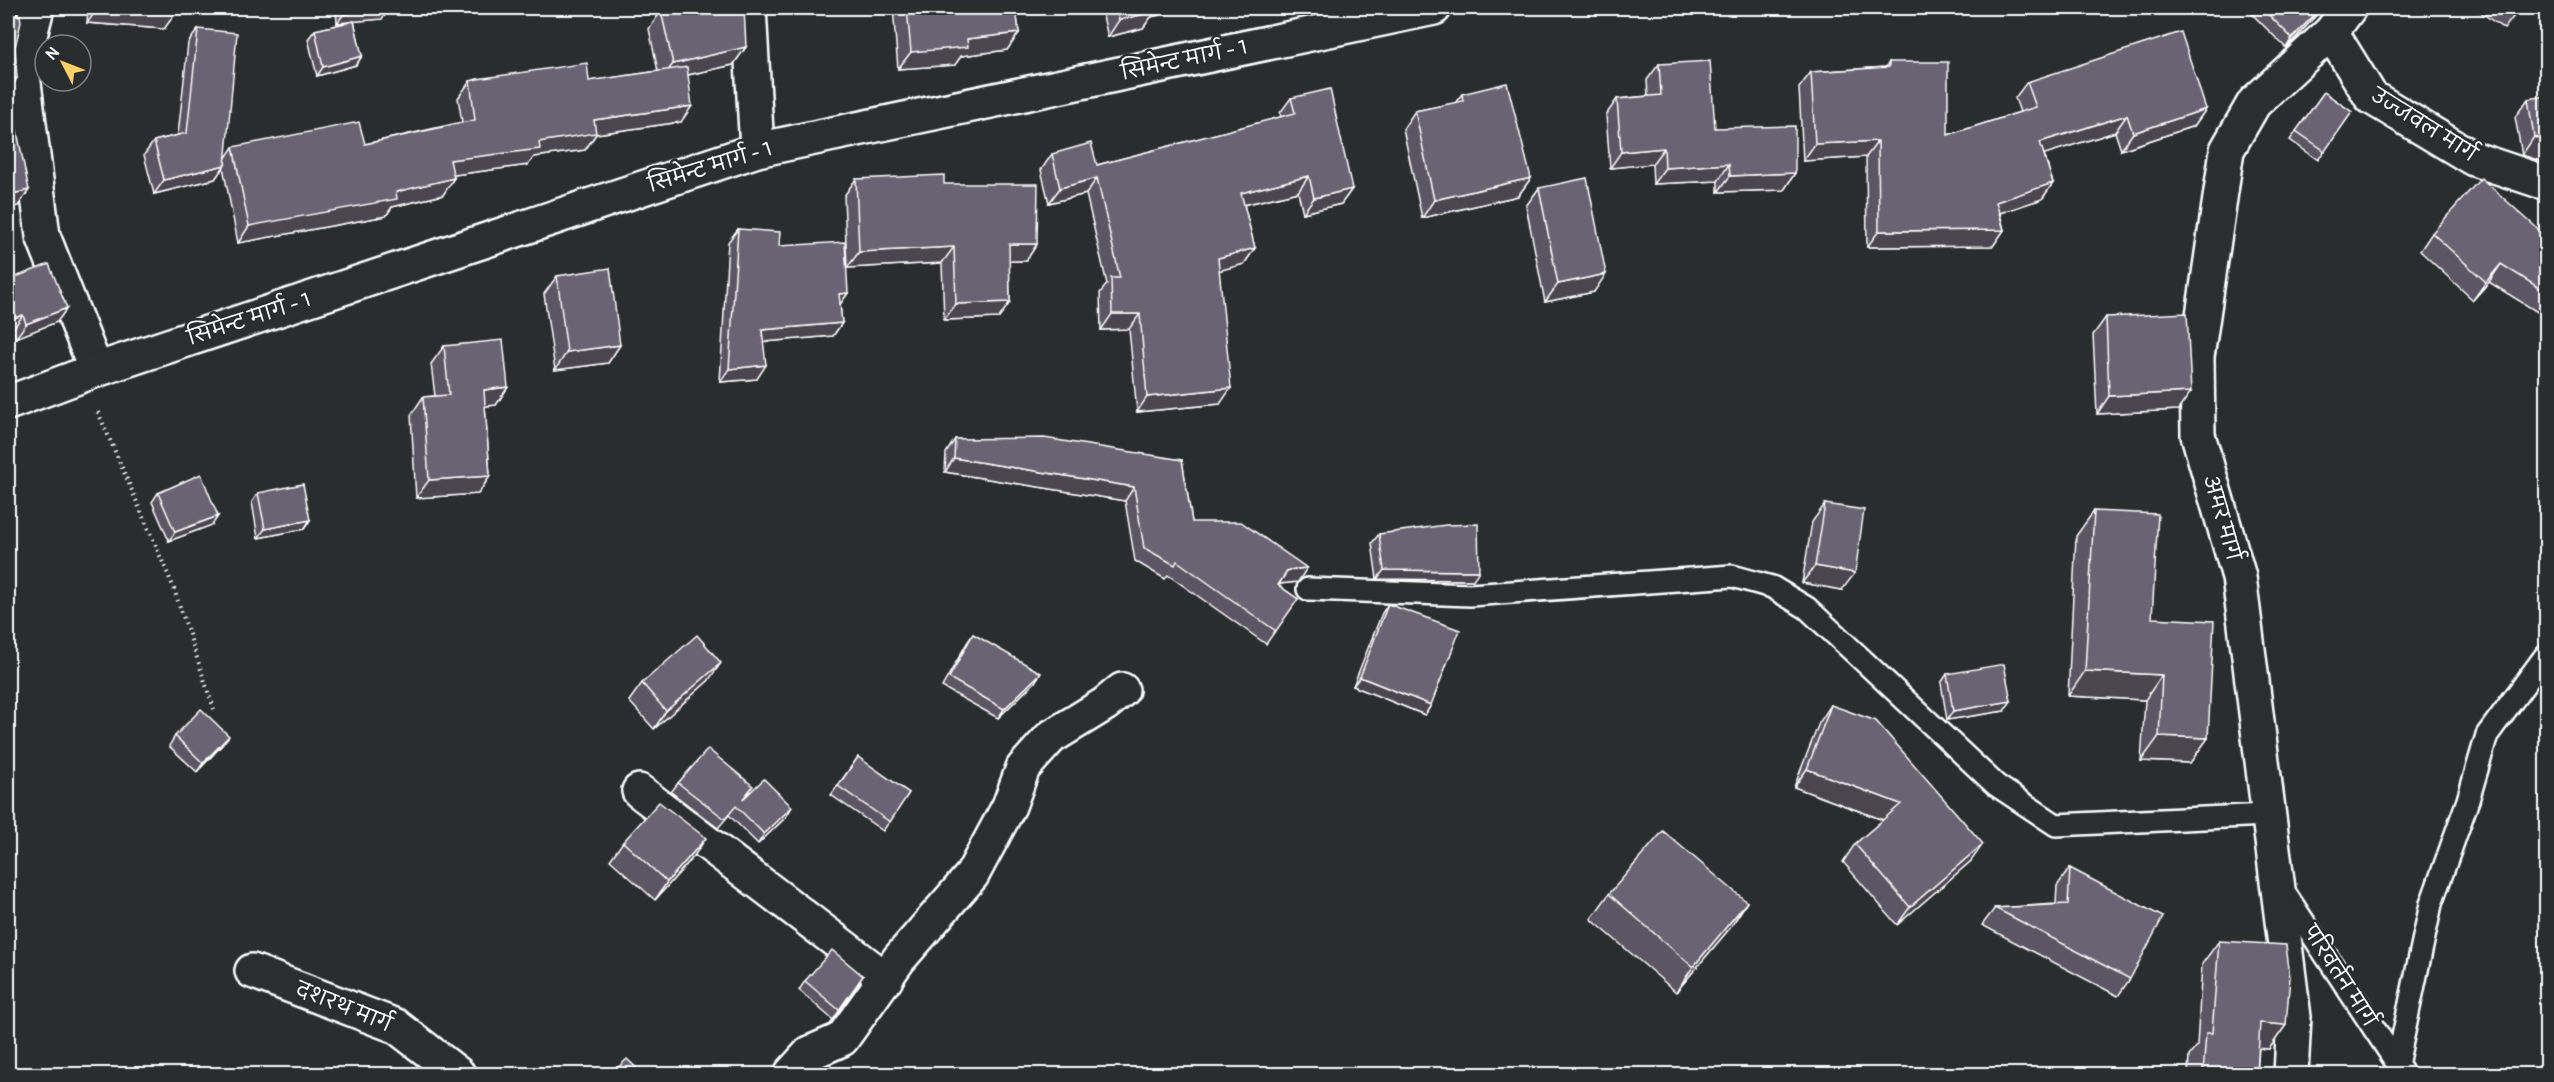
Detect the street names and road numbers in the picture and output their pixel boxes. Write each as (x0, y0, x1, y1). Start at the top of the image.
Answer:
street label: सिमेन्ट मार्ग - 1 (1117, 32, 1249, 86)
street label: उज्जवल मार्ग (2366, 80, 2484, 168)
street label: सिमेन्ट मार्ग - 1 (643, 133, 775, 198)
street label: सिमेन्ट मार्ग - 1 (182, 285, 314, 351)
street label: अमर मार्ग (2198, 471, 2249, 565)
street label: परिवर्तन मार्ग (2297, 917, 2386, 1032)
street label: दशरथ मार्ग (291, 973, 398, 1038)

